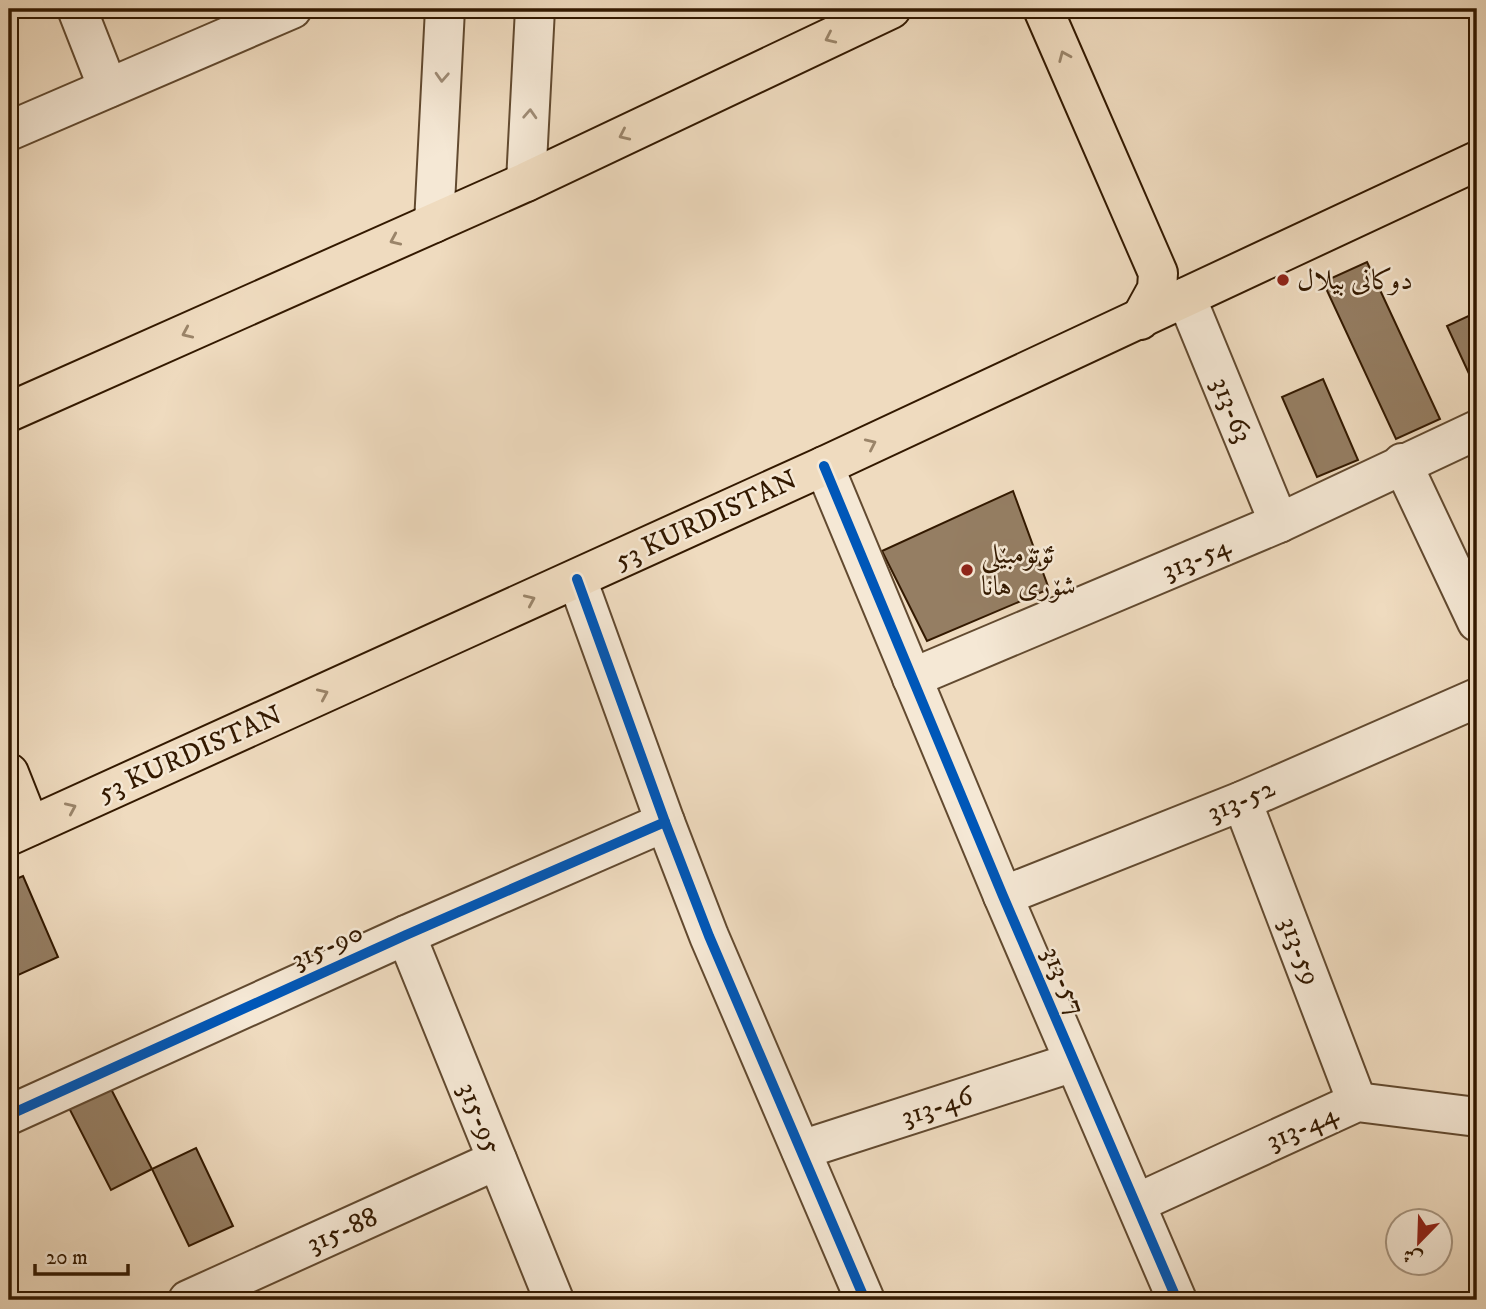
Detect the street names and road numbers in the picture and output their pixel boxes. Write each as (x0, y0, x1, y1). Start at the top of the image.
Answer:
street label: 313-63 (1203, 372, 1261, 448)
street label: 53 KURDISTAN (609, 462, 803, 578)
street label: 313-54 (1156, 528, 1236, 588)
street label: 53 KURDISTAN (92, 698, 288, 810)
street label: 313-52 (1202, 770, 1280, 830)
street label: 313-59 (1271, 912, 1329, 990)
street label: 315-90 (286, 915, 368, 977)
street label: 313-57 (1034, 941, 1094, 1021)
street label: 315-95 (450, 1077, 510, 1159)
street label: 313-46 (897, 1078, 979, 1134)
street label: 313-44 (1261, 1095, 1344, 1158)
street label: 315-88 (301, 1199, 383, 1261)

